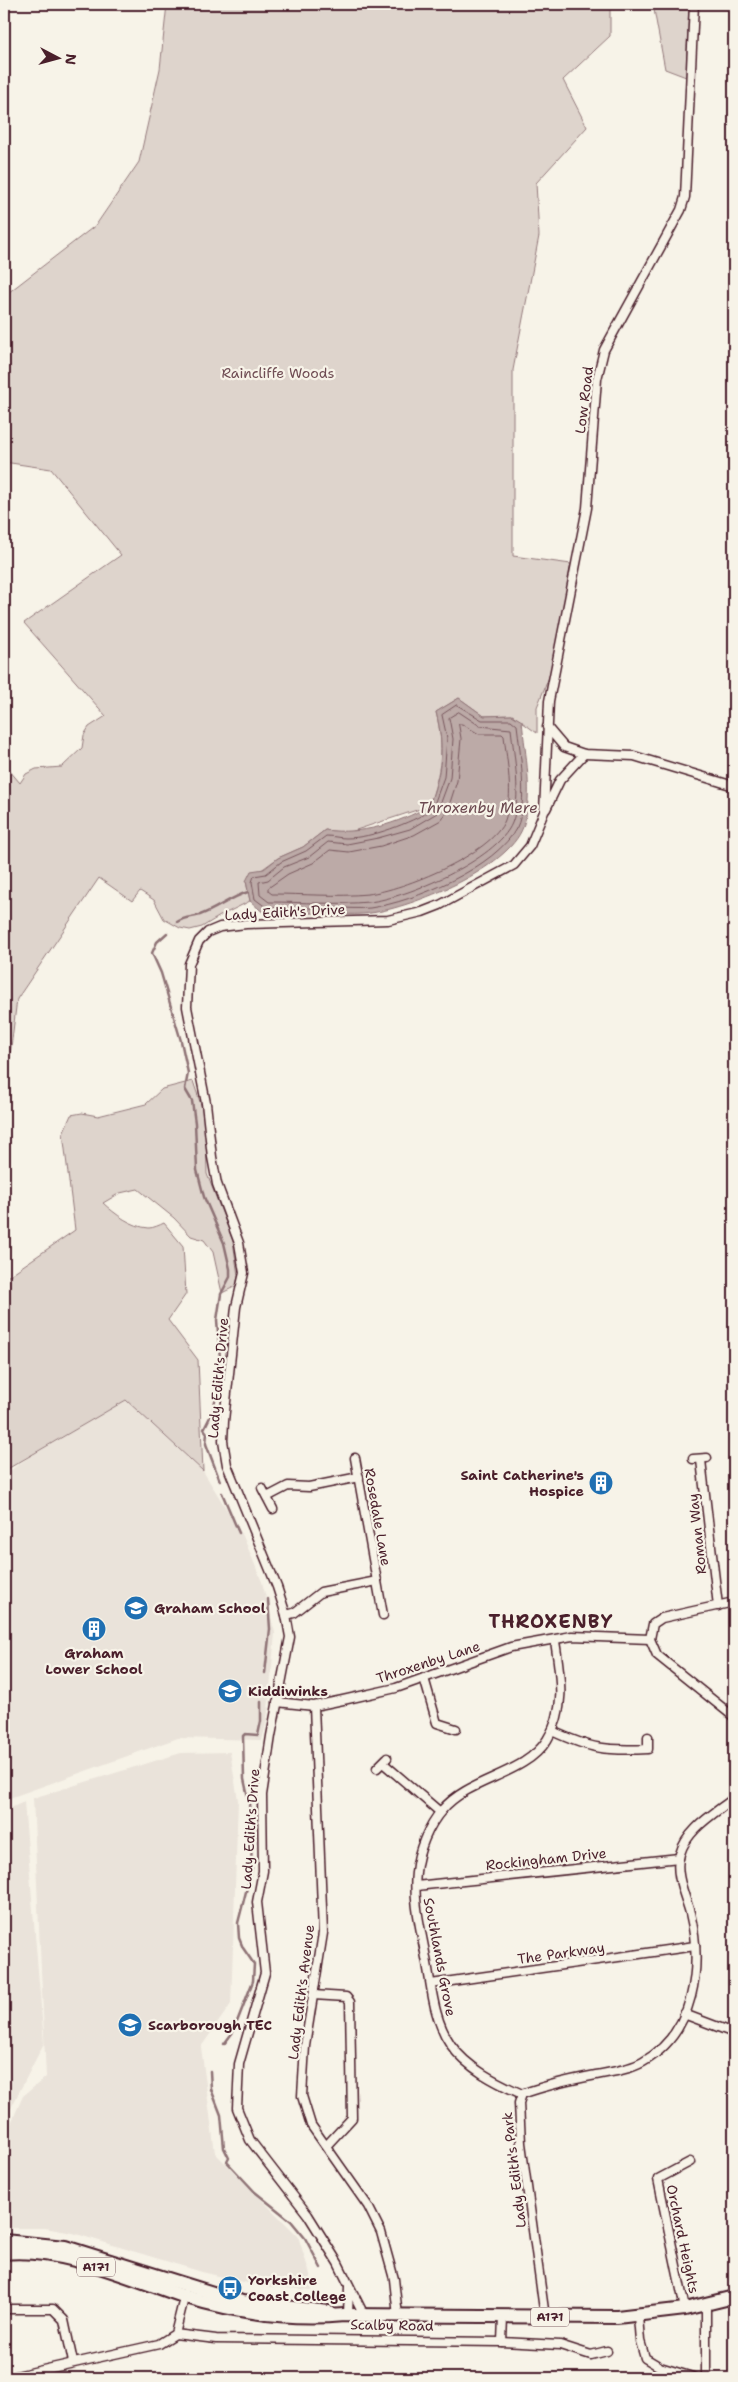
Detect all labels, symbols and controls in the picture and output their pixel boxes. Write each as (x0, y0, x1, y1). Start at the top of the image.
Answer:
north arrow (32, 32, 82, 82)
text: N (61, 53, 80, 66)
park label: Raincliffe Woods (221, 364, 335, 382)
street label: Low Road (571, 365, 597, 435)
water label: Throxenby Mere (418, 798, 538, 818)
street label: Lady Edith's Drive (224, 900, 346, 924)
street label: Lady Edith's Drive (204, 1317, 232, 1439)
place label: Saint Catherine's Hospice (460, 1466, 584, 1500)
street label: Rosedale Lane (361, 1467, 395, 1567)
building icon: Saint Catherine's Hospice (588, 1470, 614, 1496)
street label: Roman Way (684, 1493, 710, 1575)
school or university icon: Graham School (123, 1595, 149, 1621)
place label: Graham School (154, 1599, 266, 1617)
district label: THROXENBY (489, 1609, 613, 1634)
building icon: Graham Lower School (81, 1616, 107, 1642)
street label: Throxenby Lane (374, 1637, 482, 1687)
place label: Graham Lower School (45, 1644, 143, 1678)
school or university icon: Kiddiwinks (217, 1678, 243, 1704)
place label: Kiddiwinks (248, 1682, 328, 1700)
street label: Lady Edith's Drive (237, 1768, 263, 1890)
street label: Rockingham Drive (485, 1844, 607, 1874)
street label: Southlands Grove (420, 1896, 460, 2018)
street label: Lady Edith's Avenue (284, 1923, 318, 2061)
street label: The Parkway (516, 1938, 606, 1968)
school or university icon: Scarborough TEC (117, 2012, 143, 2038)
place label: Scarborough TEC (148, 2016, 272, 2034)
street label: Lady Edith's Park (498, 2111, 530, 2229)
street label: Orchard Heights (663, 2183, 703, 2295)
road number: A171 (77, 2258, 115, 2276)
place label: Yorkshire Coast College (248, 2271, 346, 2305)
bus stop icon: Yorkshire Coast College (217, 2275, 243, 2301)
road number: A171 (531, 2308, 569, 2326)
street label: Scalby Road (350, 2315, 434, 2335)

